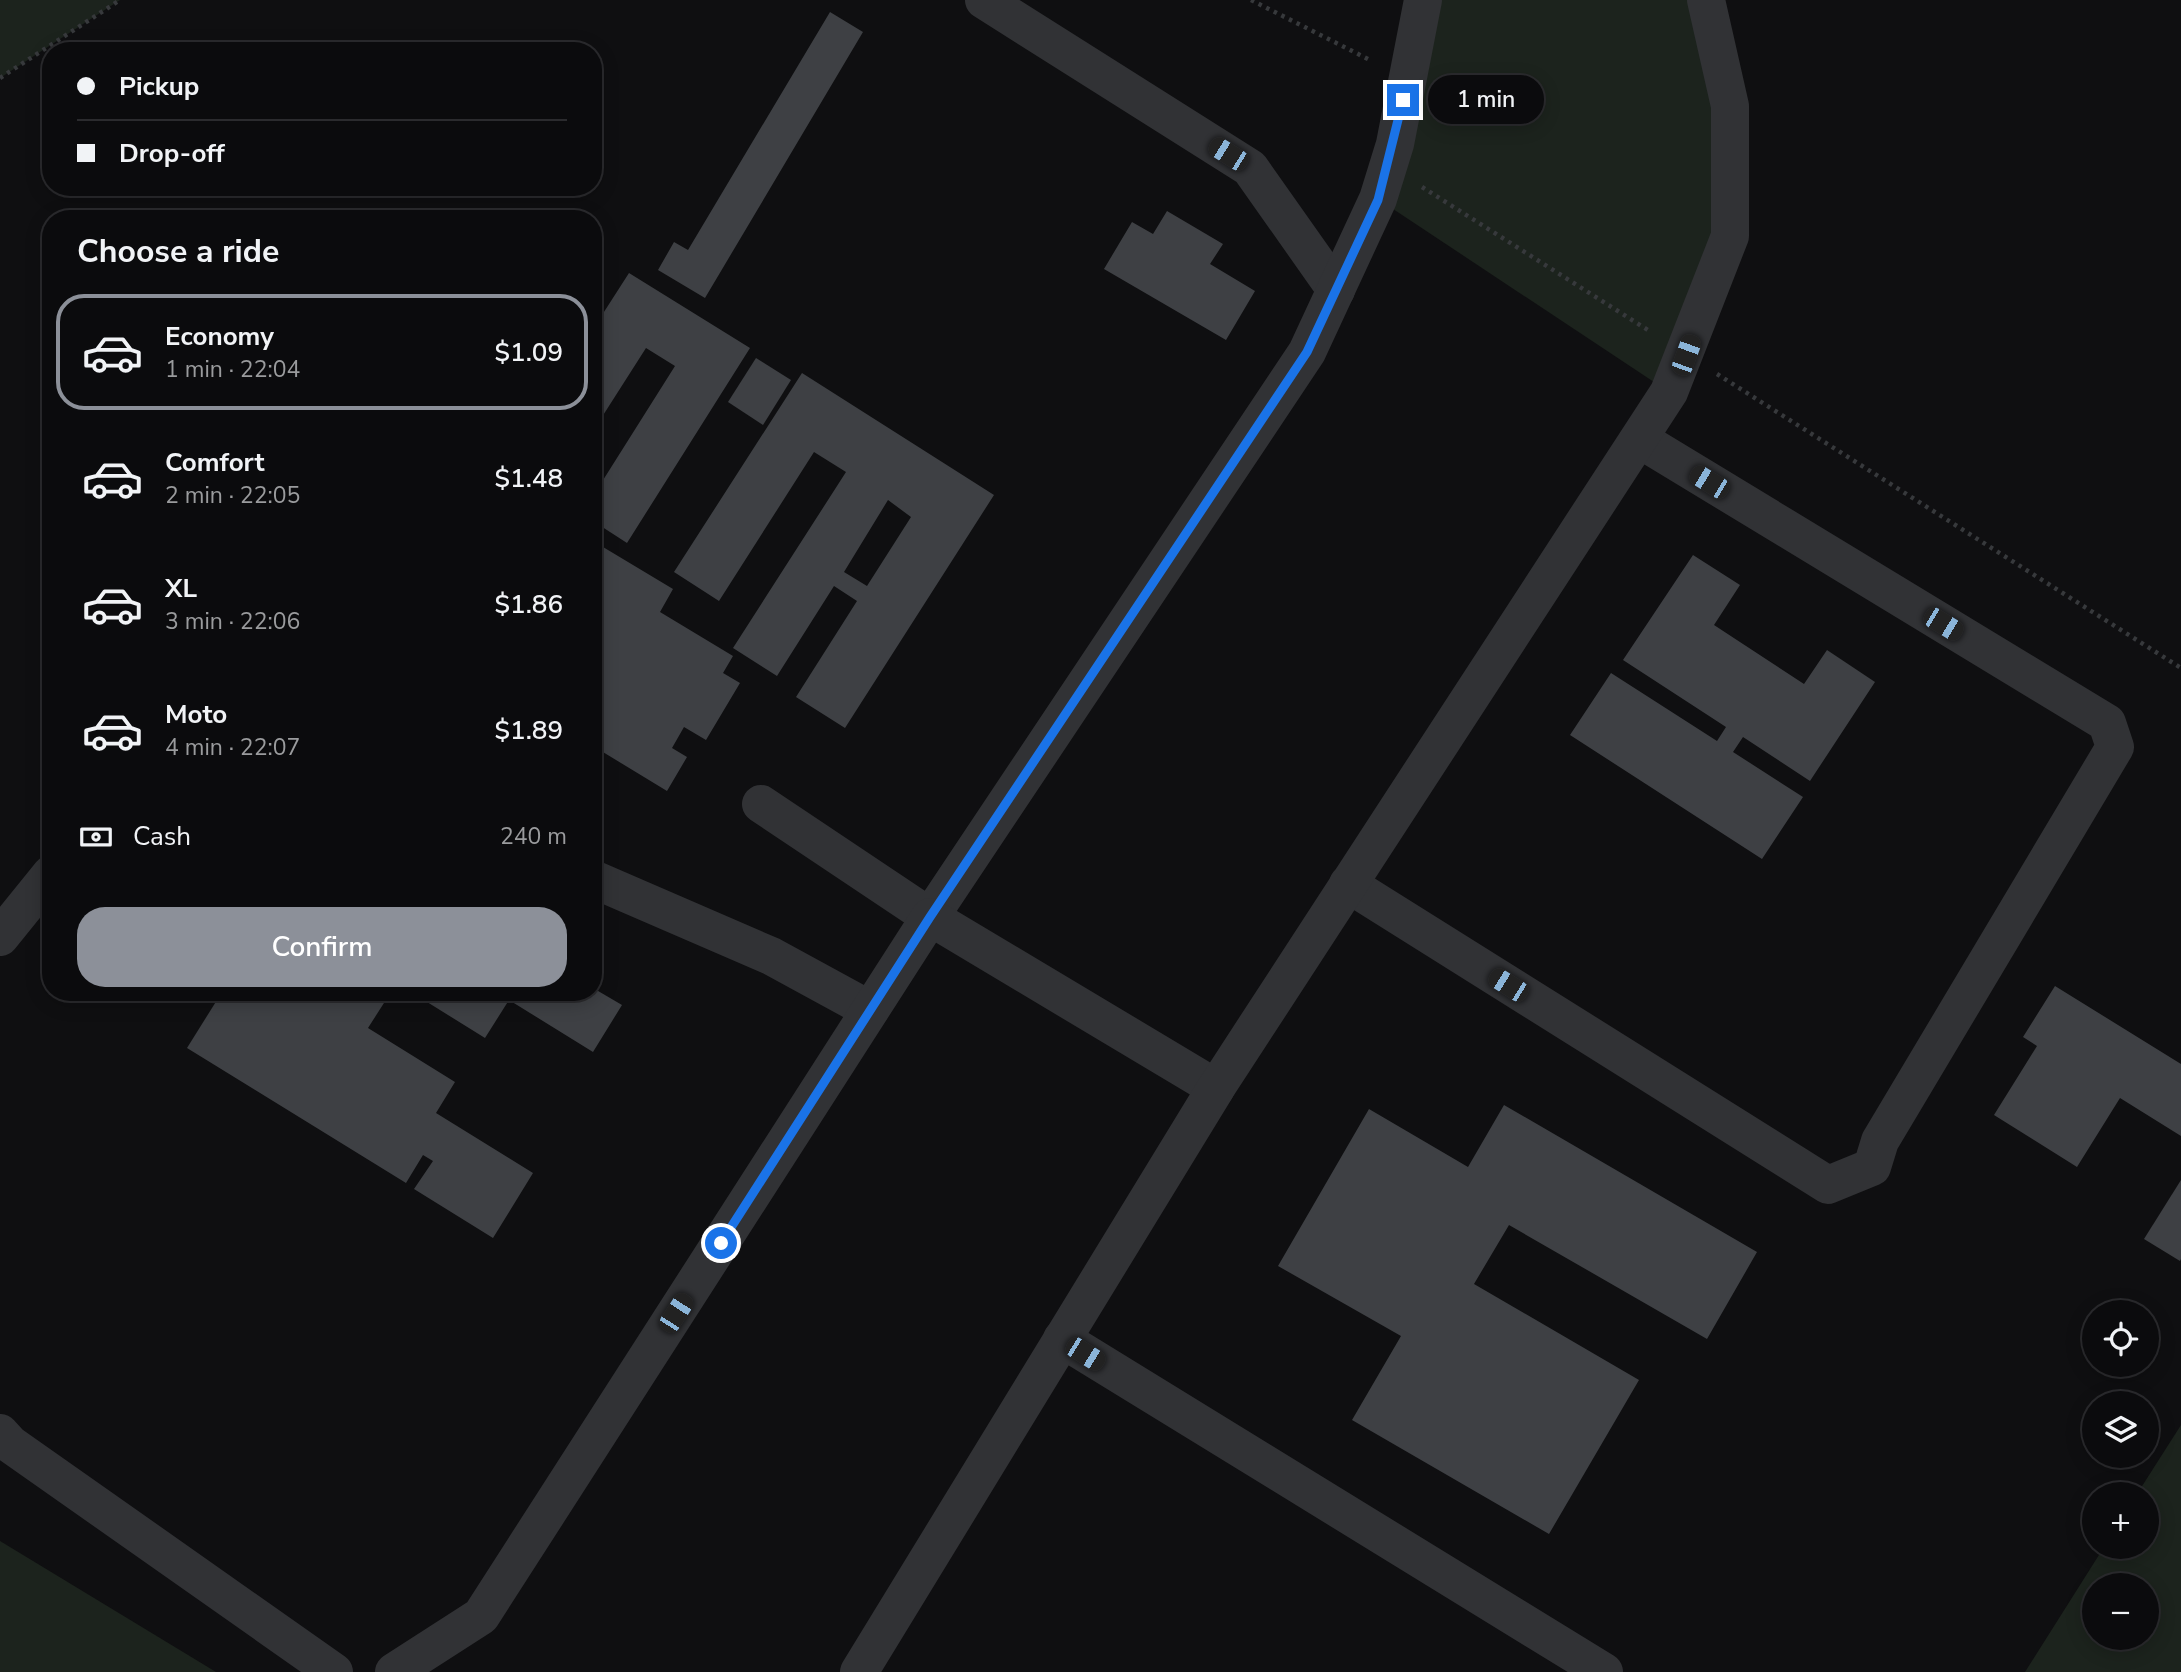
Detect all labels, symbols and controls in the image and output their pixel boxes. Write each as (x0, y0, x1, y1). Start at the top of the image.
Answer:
text: Pickup (119, 69, 199, 104)
callout: 1 min (1428, 76, 1543, 124)
route end (1387, 84, 1419, 116)
text: 1 min (1457, 84, 1515, 115)
car (1205, 134, 1252, 174)
text: Drop-off (119, 136, 225, 171)
text: Choose a ride (77, 230, 279, 273)
text: Economy (165, 319, 274, 354)
icon: car (81, 321, 144, 384)
car (1669, 332, 1704, 378)
text: $1.09 (494, 335, 563, 370)
text: 1 min · 22:04 (165, 354, 300, 385)
text: Comfort (165, 445, 265, 480)
icon: car (81, 447, 144, 510)
text: $1.48 (494, 461, 563, 496)
car (1686, 462, 1733, 502)
text: 2 min · 22:05 (165, 480, 300, 511)
text: XL (165, 571, 197, 606)
icon: car (81, 573, 144, 636)
text: $1.86 (494, 587, 563, 622)
car (1920, 604, 1967, 644)
text: 3 min · 22:06 (165, 606, 300, 637)
text: Moto (165, 697, 227, 732)
icon: car (81, 699, 144, 762)
text: $1.89 (494, 713, 563, 748)
text: 4 min · 22:07 (165, 732, 300, 763)
icon: cash (77, 818, 115, 856)
text: Cash (133, 819, 191, 854)
text: 240 m (500, 821, 567, 852)
button: Confirm (77, 907, 567, 987)
car (1485, 965, 1532, 1005)
route start (705, 1227, 737, 1259)
car (656, 1290, 697, 1336)
map controls (2082, 1300, 2159, 1650)
button: locate (2082, 1300, 2159, 1377)
car (1062, 1334, 1109, 1374)
button: layers (2082, 1391, 2159, 1468)
button: + (2082, 1482, 2159, 1559)
button: − (2082, 1573, 2159, 1650)

